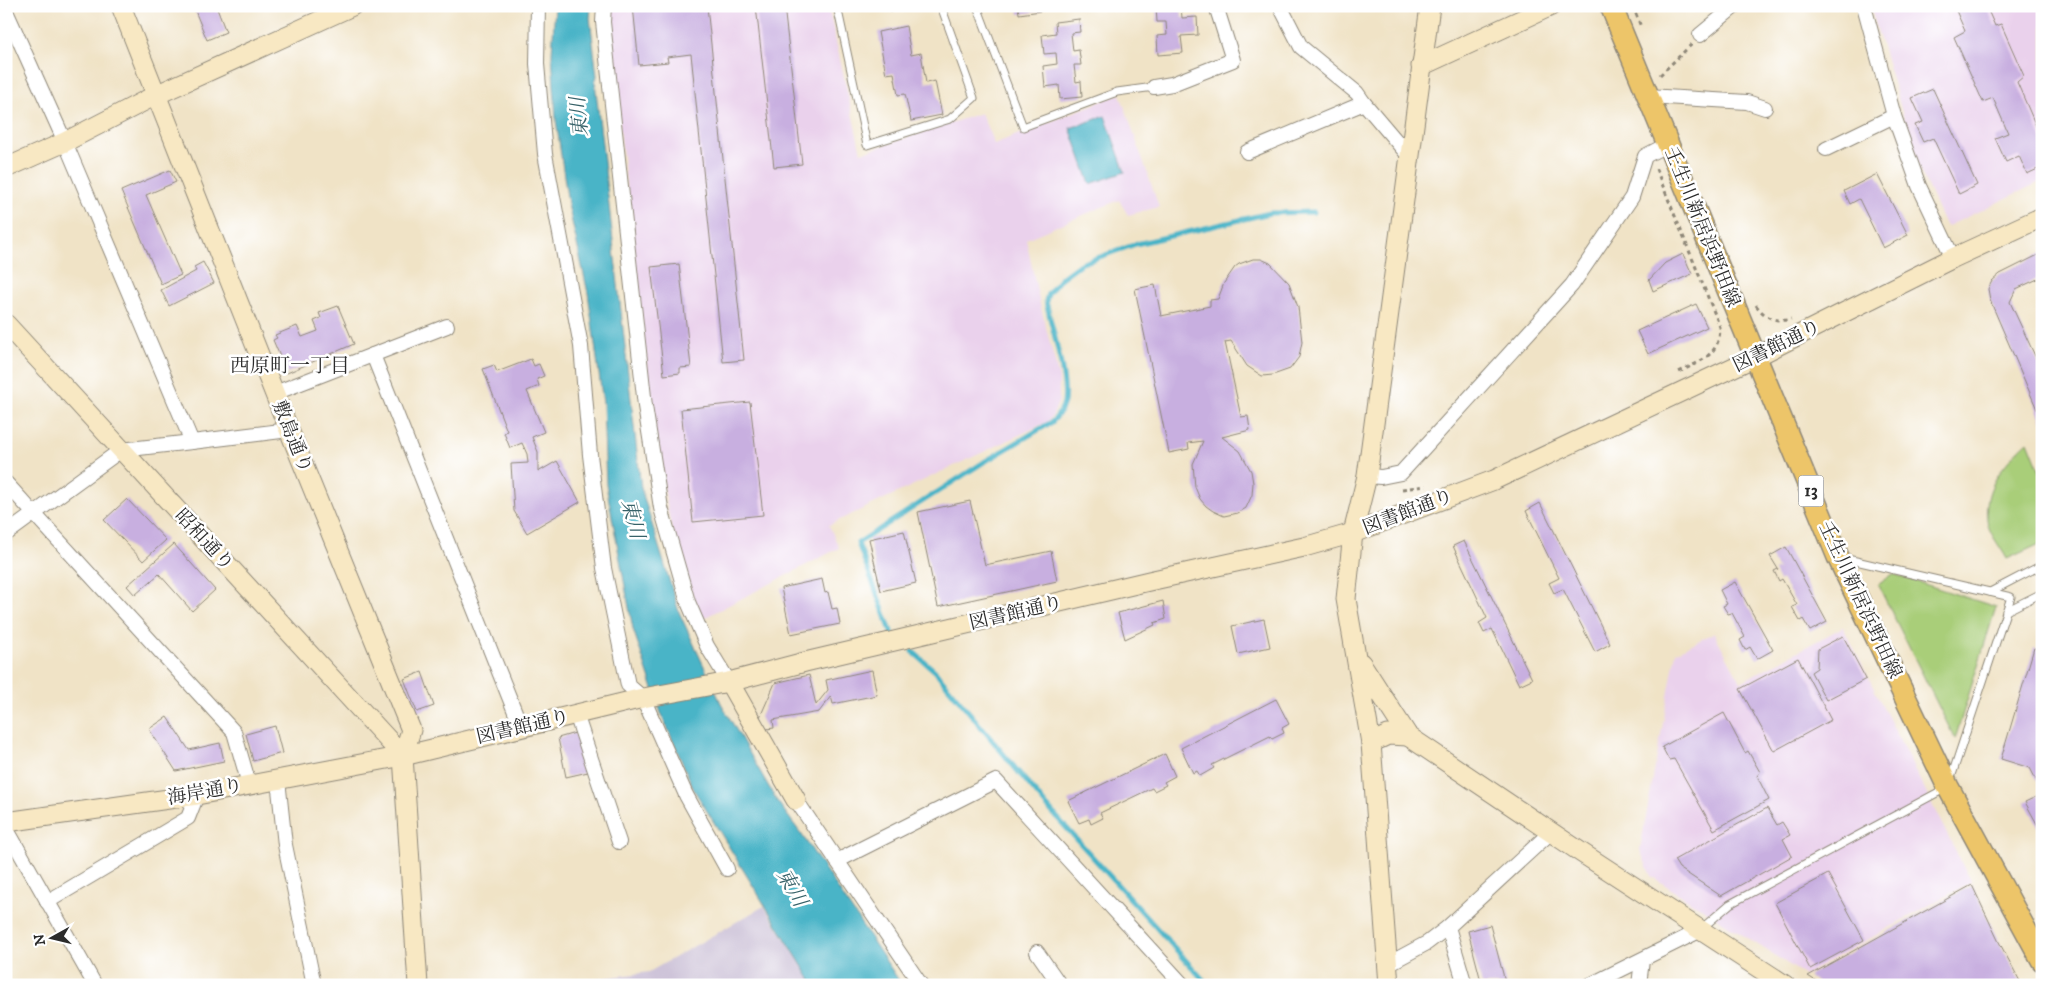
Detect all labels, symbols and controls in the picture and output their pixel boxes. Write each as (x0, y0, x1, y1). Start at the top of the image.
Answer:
water label: 東川 (566, 94, 594, 138)
street label: 壬生川新居浜野田線 (1659, 143, 1745, 311)
street label: 図書館通り (1729, 315, 1825, 377)
district label: 西原町一丁目 (230, 354, 350, 379)
street label: 敷島通り (267, 397, 317, 477)
road number: 13 (1798, 476, 1824, 506)
street label: 図書館通り (1360, 484, 1456, 540)
water label: 東川 (615, 497, 649, 543)
street label: 昭和通り (170, 504, 238, 576)
street label: 壬生川新居浜野田線 (1813, 518, 1907, 682)
street label: 図書館通り (967, 591, 1065, 635)
street label: 図書館通り (474, 705, 572, 749)
street label: 海岸通り (166, 774, 244, 810)
water label: 東川 (770, 864, 813, 913)
north arrow (28, 914, 78, 964)
text: N (30, 932, 50, 947)

